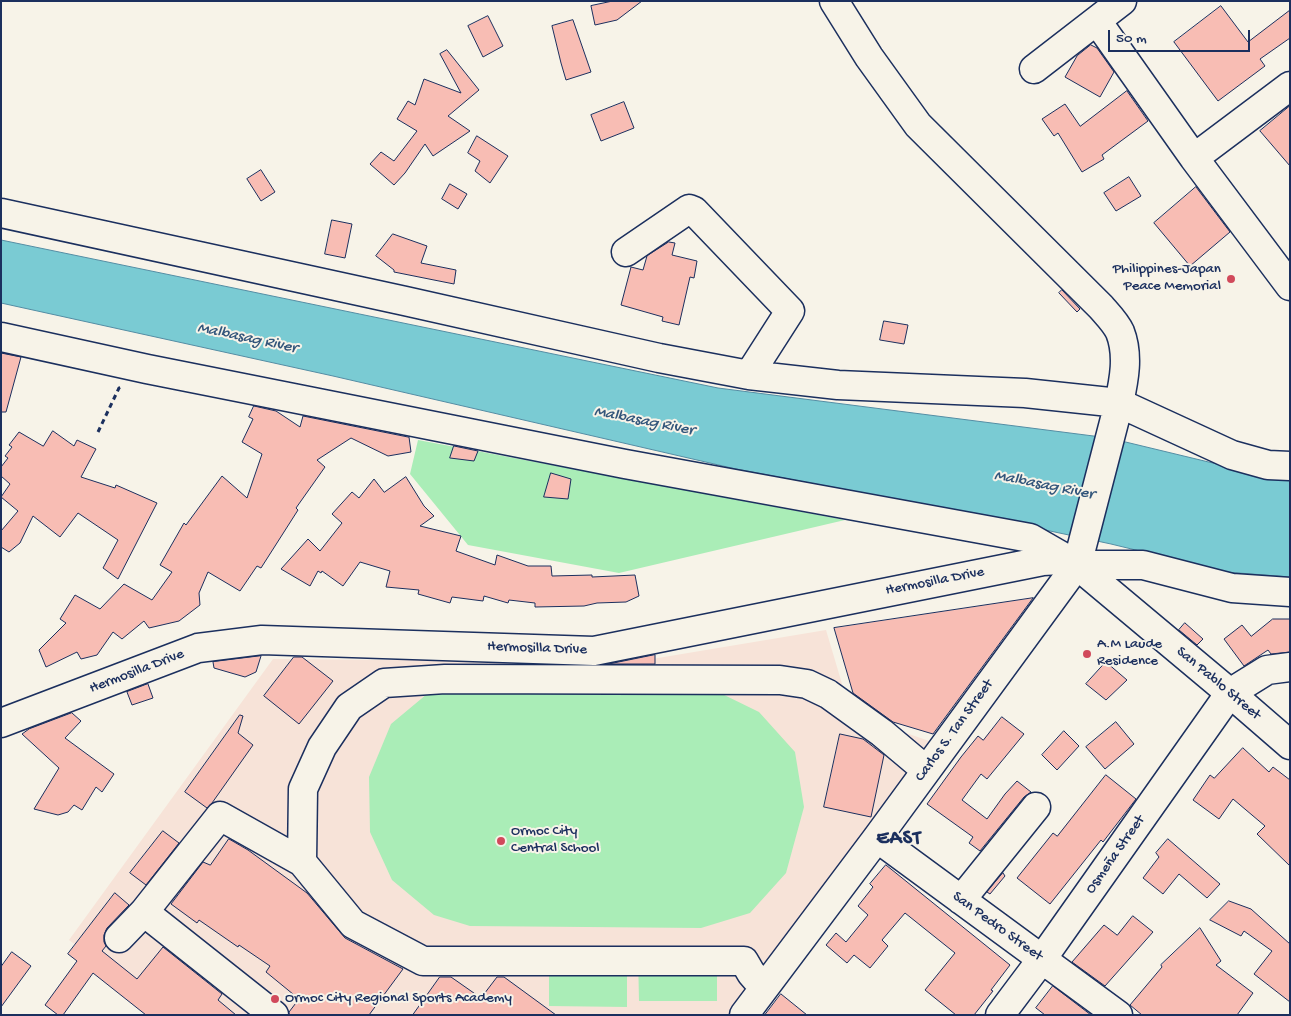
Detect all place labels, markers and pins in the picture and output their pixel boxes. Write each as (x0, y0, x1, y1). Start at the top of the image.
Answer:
place label: Philippines-Japan Peace Memorial (1113, 261, 1221, 296)
marker: Philippines-Japan Peace Memorial (1225, 273, 1237, 285)
place label: A.M Laude Residence (1097, 636, 1162, 671)
marker: A.M Laude Residence (1081, 648, 1093, 660)
place label: Ormoc City Central School (511, 823, 600, 858)
marker: Ormoc City Central School (495, 835, 507, 847)
place label: Ormoc City Regional Sports Academy (285, 990, 512, 1008)
marker: Ormoc City Regional Sports Academy (269, 993, 281, 1005)

